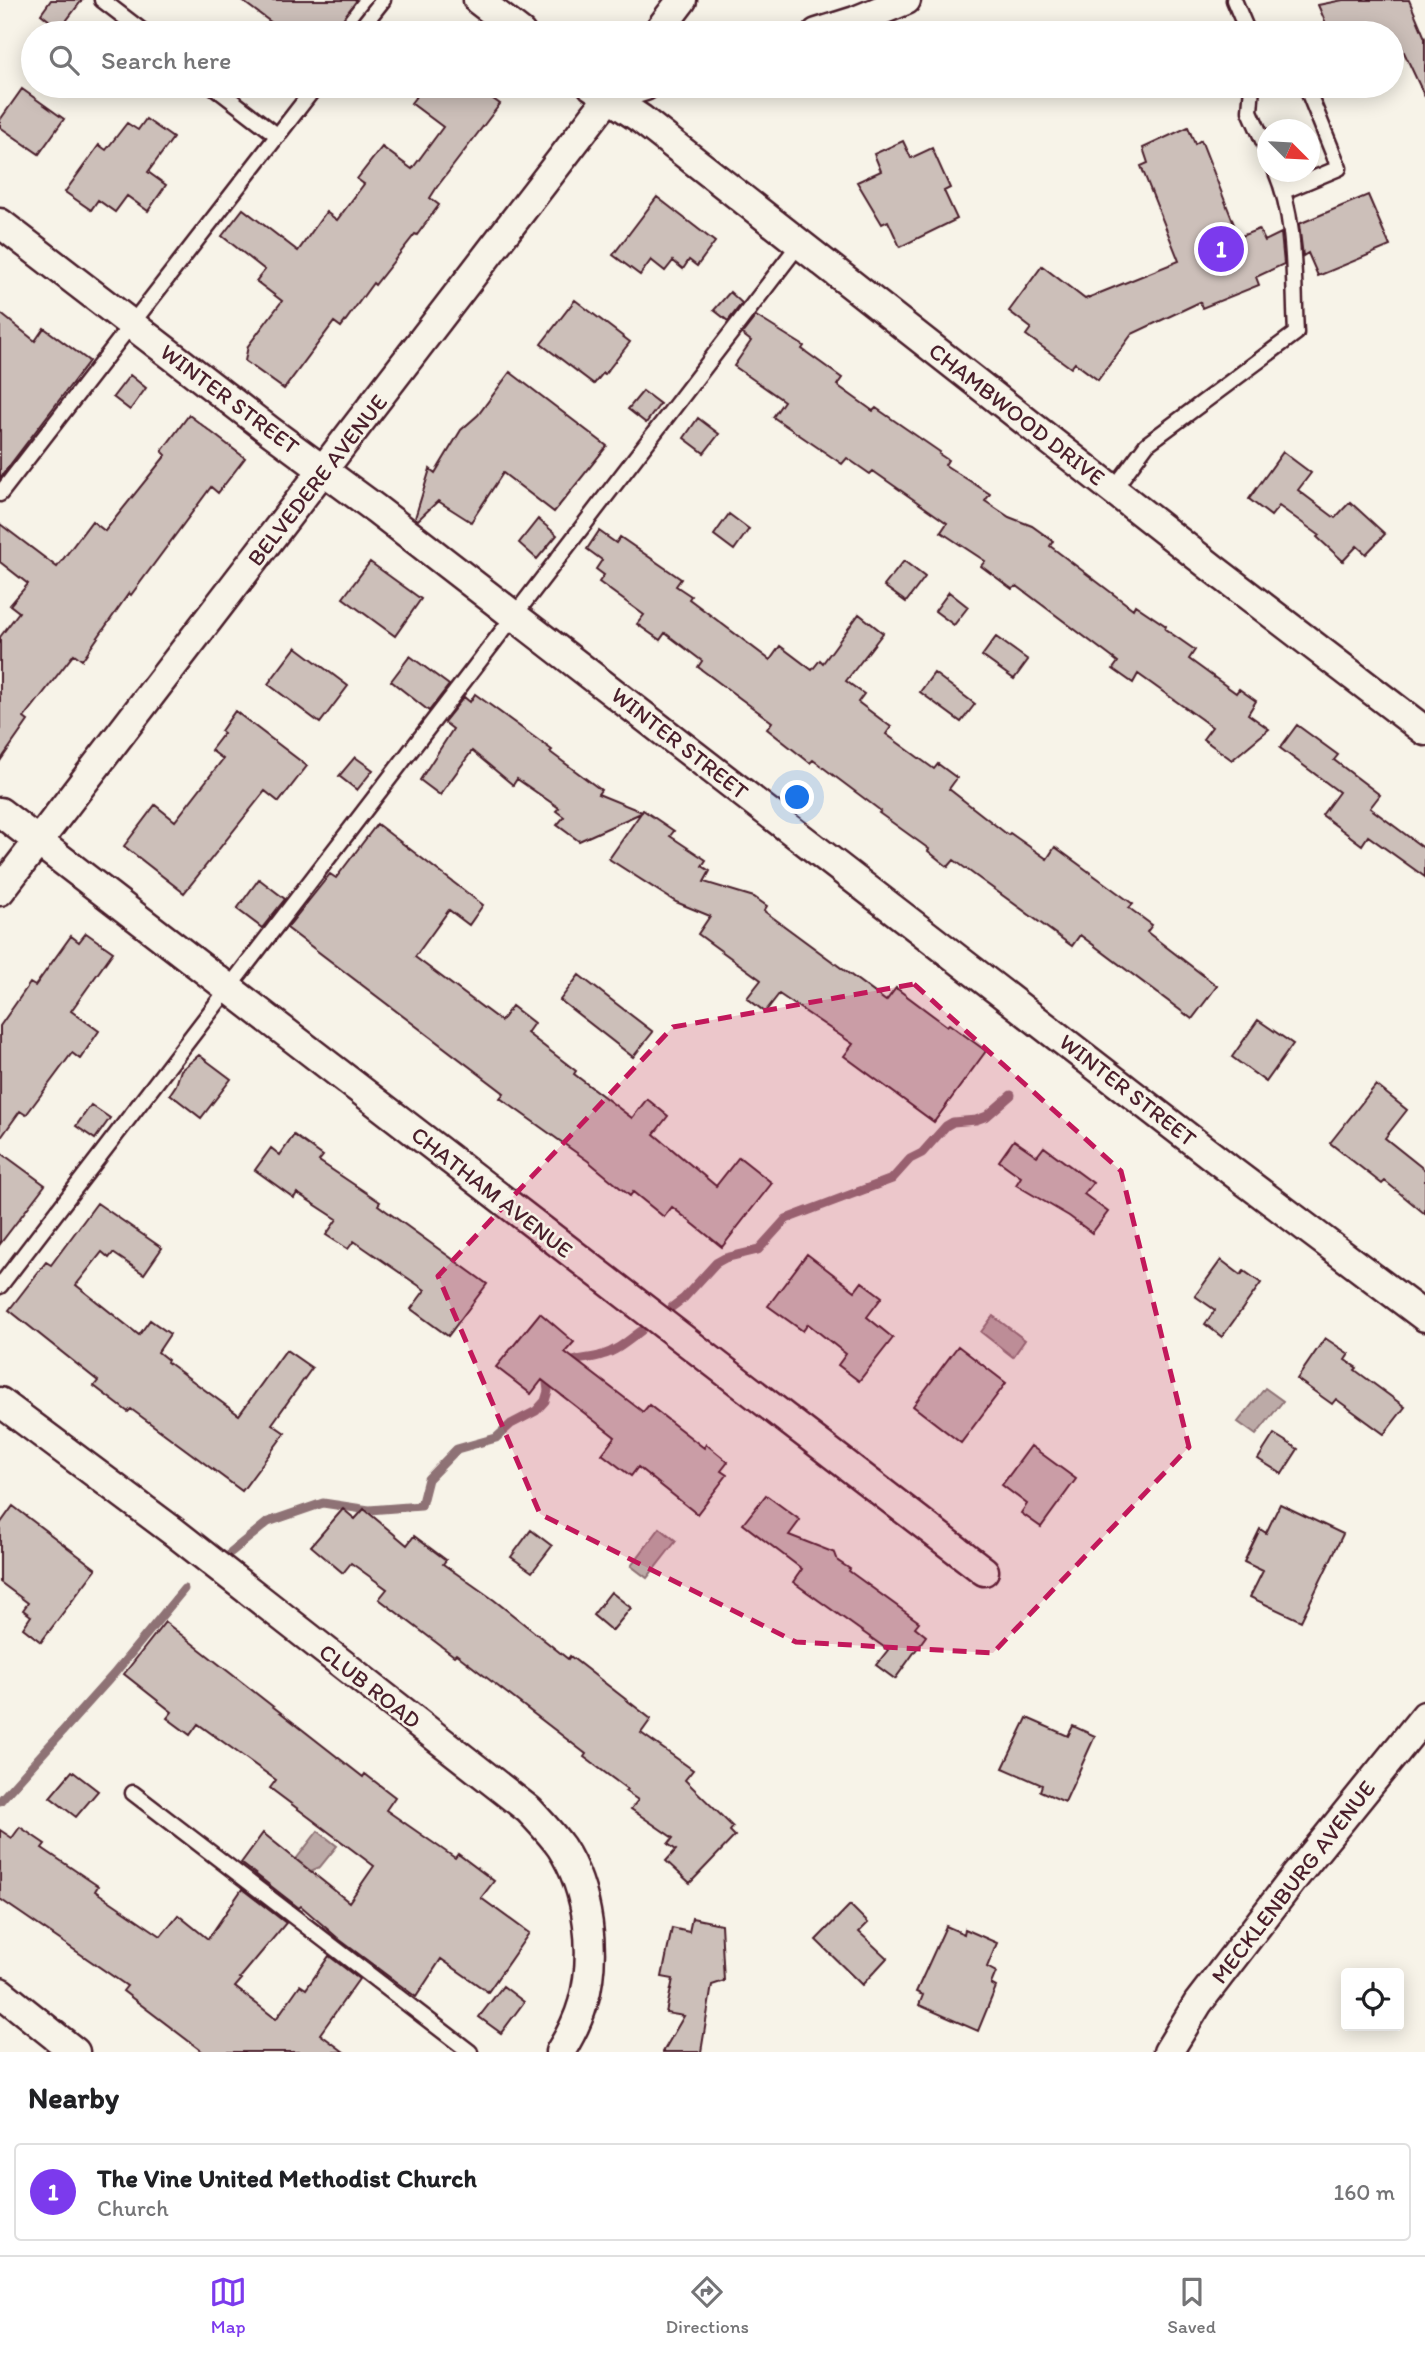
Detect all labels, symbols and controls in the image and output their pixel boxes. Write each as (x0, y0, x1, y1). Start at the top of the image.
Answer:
search box (21, 21, 1404, 98)
icon: search (45, 41, 83, 79)
text: Search here (101, 44, 231, 76)
north arrow (1257, 119, 1320, 182)
pin: 1 (1198, 223, 1244, 275)
street label: CHAMBWOOD DRIVE (923, 336, 1111, 492)
street label: WINTER STREET (155, 338, 305, 460)
street label: BELVEDERE AVENUE (241, 388, 393, 572)
street label: WINTER STREET (606, 681, 754, 805)
your location (780, 780, 814, 814)
street label: WINTER STREET (1054, 1028, 1202, 1152)
street label: CHATHAM AVENUE (406, 1120, 579, 1264)
street label: CLUB ROAD (313, 1638, 427, 1734)
street label: MECKLENBURG AVENUE (1205, 1775, 1381, 1989)
map controls (1341, 1968, 1404, 2031)
button: locate (1341, 1968, 1404, 2031)
text: Nearby (28, 2079, 119, 2116)
text: The Vine United Methodist Church (97, 2162, 477, 2194)
text: 1 (48, 2178, 58, 2206)
text: 160 m (1333, 2178, 1395, 2206)
text: Church (97, 2194, 169, 2222)
tab: Map (209, 2273, 247, 2338)
tab: Directions (665, 2273, 749, 2338)
tab: Saved (1167, 2273, 1216, 2338)

